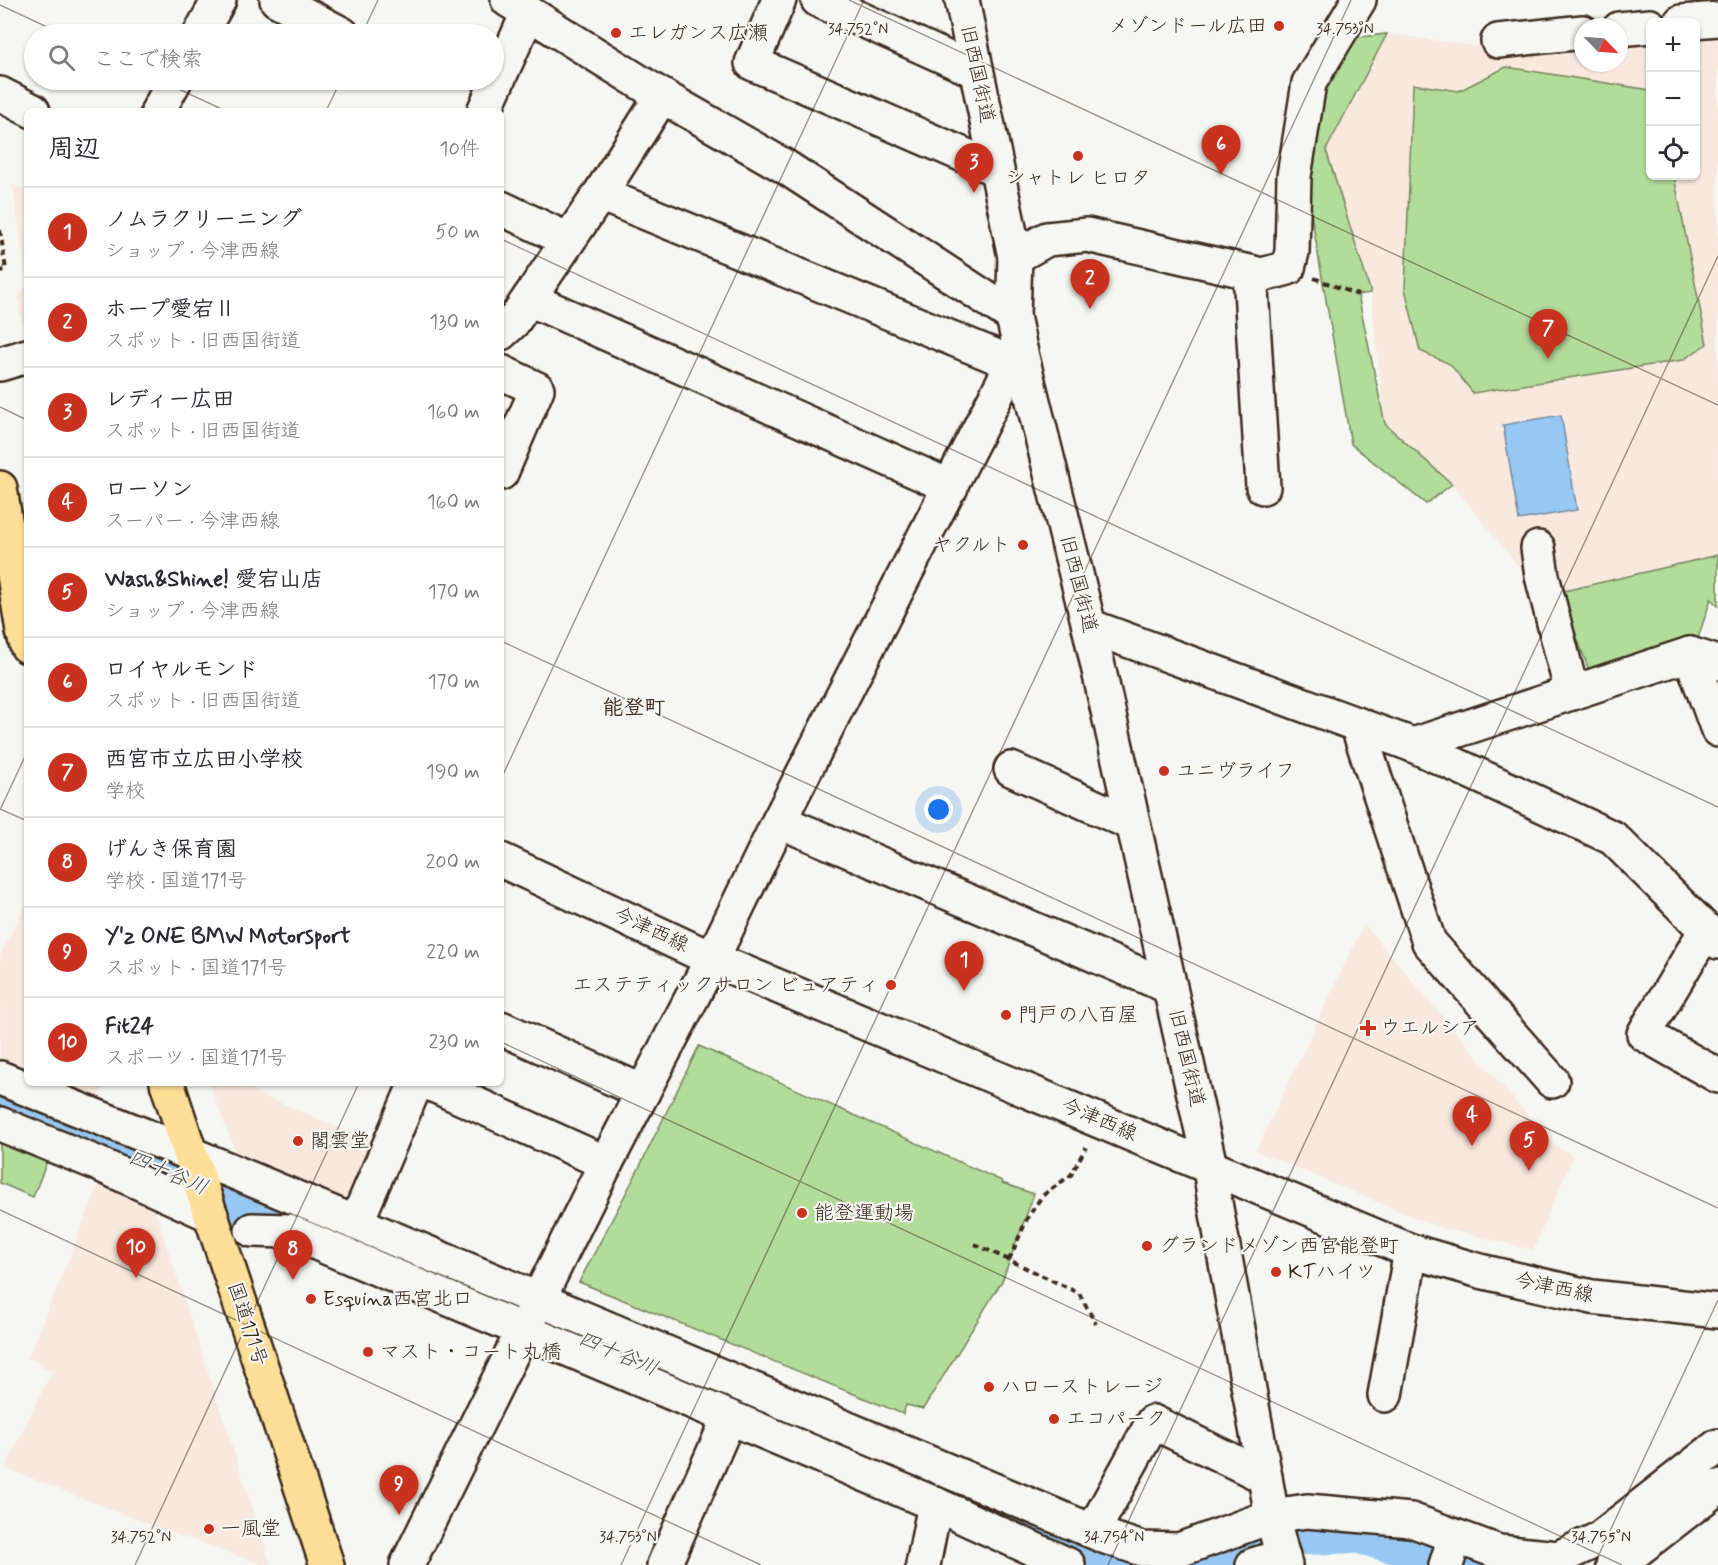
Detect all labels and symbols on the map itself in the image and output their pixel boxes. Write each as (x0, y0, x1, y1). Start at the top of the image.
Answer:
place label: メゾンドール広田 (1108, 13, 1267, 40)
north arrow (1574, 18, 1628, 72)
marker: メゾンドール広田 (1272, 19, 1286, 33)
place label: エレガンス広瀬 (628, 20, 768, 47)
text: 34.752°N (828, 20, 888, 40)
text: 34.753°N (1316, 20, 1374, 40)
street label: 旧西国街道 (953, 22, 1001, 126)
marker: エレガンス広瀬 (609, 26, 623, 40)
pin: 6 (1202, 126, 1240, 175)
pin: 3 (954, 144, 994, 193)
marker: シャトレ ヒロタ (1071, 149, 1085, 163)
place label: シャトレ ヒロタ (1005, 165, 1151, 192)
pin: 2 (1070, 260, 1110, 309)
pin: 7 (1528, 310, 1568, 359)
place label: ヤクルト (932, 532, 1011, 559)
street label: 旧西国街道 (1053, 532, 1103, 636)
marker: ヤクルト (1016, 538, 1030, 552)
district label: 能登町 (603, 694, 666, 722)
place label: ユニヴライフ (1176, 758, 1295, 785)
marker: ユニヴライフ (1157, 764, 1171, 778)
your location (924, 795, 953, 824)
street label: 今津西線 (609, 901, 693, 959)
pin: 1 (944, 942, 984, 991)
place label: エステティックサロン ビュアティ (572, 972, 879, 999)
marker: エステティックサロン ビュアティ (884, 978, 898, 992)
place label: 門戸の八百屋 (1018, 1002, 1138, 1029)
street label: 旧西国街道 (1162, 1006, 1210, 1110)
marker: 門戸の八百屋 (999, 1008, 1013, 1022)
place label: ウエルシア (1380, 1015, 1480, 1042)
marker: ウエルシア (1361, 1021, 1375, 1035)
street label: 今津西線 (1057, 1092, 1141, 1148)
pin: 4 (1452, 1096, 1492, 1146)
pin: 5 (1510, 1122, 1549, 1171)
place label: 閣雲堂 (310, 1128, 370, 1155)
marker: 閣雲堂 (291, 1134, 305, 1148)
water label: 四十谷川 (124, 1144, 212, 1202)
place label: 能登運動場 (814, 1200, 914, 1227)
marker: 能登運動場 (795, 1206, 809, 1220)
pin: 10 (116, 1228, 156, 1278)
pin: 8 (274, 1230, 312, 1280)
place label: グランドメゾン西宮能登町 (1159, 1233, 1399, 1260)
marker: グランドメゾン西宮能登町 (1140, 1239, 1154, 1253)
place label: KTハイツ (1288, 1259, 1376, 1286)
marker: KTハイツ (1269, 1265, 1283, 1279)
street label: 今津西線 (1512, 1266, 1596, 1310)
street label: 国道171号 (221, 1279, 273, 1369)
place label: Esquina西宮北口 (323, 1286, 472, 1313)
marker: Esquina西宮北口 (304, 1292, 318, 1306)
water label: 四十谷川 (574, 1325, 662, 1383)
place label: マスト・コート丸橋 (380, 1339, 562, 1366)
marker: マスト・コート丸橋 (361, 1345, 375, 1359)
place label: ハローストレージ (1001, 1374, 1163, 1401)
marker: ハローストレージ (982, 1380, 996, 1394)
place label: エコパーク (1066, 1406, 1166, 1433)
marker: エコパーク (1047, 1412, 1061, 1426)
pin: 9 (380, 1466, 418, 1515)
place label: 一風堂 (221, 1516, 281, 1543)
marker: 一風堂 (202, 1522, 216, 1536)
text: 34.752°N (111, 1528, 171, 1548)
text: 34.753°N (599, 1528, 657, 1548)
text: 34.754°N (1084, 1528, 1144, 1548)
text: 34.755°N (1571, 1528, 1631, 1548)

